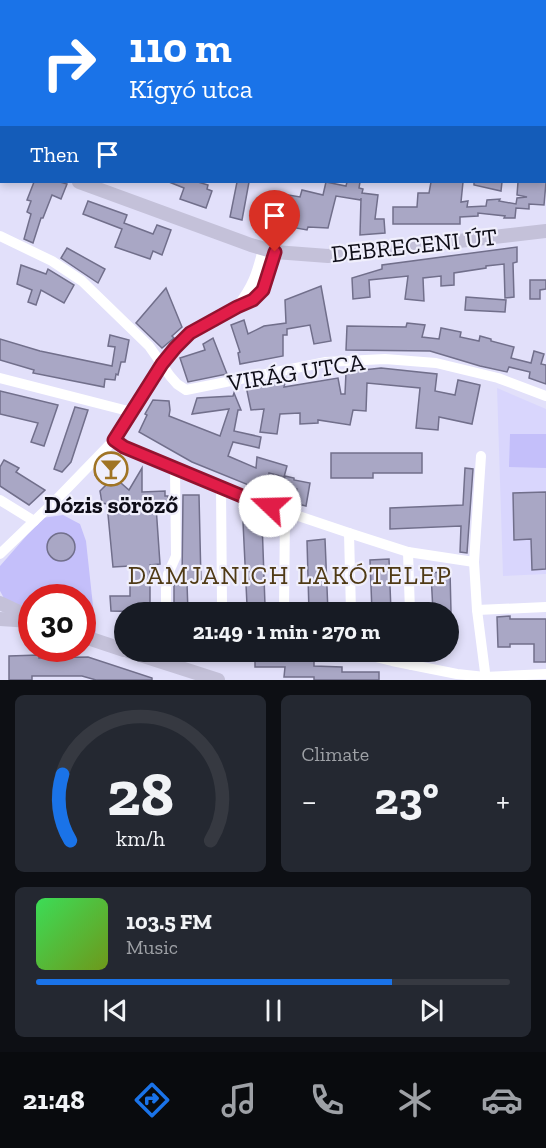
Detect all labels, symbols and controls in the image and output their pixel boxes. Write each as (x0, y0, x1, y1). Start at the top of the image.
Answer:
text: 110 m (129, 22, 232, 73)
icon: right (30, 24, 108, 102)
text: Kígyó utca (129, 73, 253, 105)
icon: arrive (91, 138, 124, 171)
text: Then (30, 141, 79, 168)
pin (249, 190, 300, 252)
icon: arrive (258, 199, 291, 232)
street label: DEBRECENI ÚT (330, 222, 499, 268)
street label: VIRÁG UTCA (225, 347, 367, 397)
bar icon: Dózis söröző (93, 451, 129, 487)
position arrow (238, 474, 302, 538)
place label: Dózis söröző (44, 490, 178, 519)
district label: DAMJANICH LAKÓTELEP (128, 559, 452, 591)
speed limit sign: 30 (18, 584, 96, 662)
text: 21:49 · 1 min · 270 m (193, 618, 380, 645)
text: Climate (302, 742, 369, 766)
text: 28 (107, 756, 174, 831)
text: 23° (374, 772, 439, 826)
text: − (302, 781, 317, 820)
text: + (496, 781, 510, 820)
text: km/h (116, 826, 165, 851)
text: 103.5 FM (126, 908, 212, 935)
text: Music (126, 935, 178, 959)
icon: previous (99, 994, 132, 1027)
icon: pause (257, 994, 290, 1027)
icon: next (415, 994, 448, 1027)
icon: directions (131, 1079, 173, 1121)
icon: music (218, 1079, 260, 1121)
icon: phone (306, 1079, 348, 1121)
icon: climate (394, 1079, 436, 1121)
icon: car (481, 1079, 523, 1121)
text: 21:48 (23, 1084, 85, 1116)

